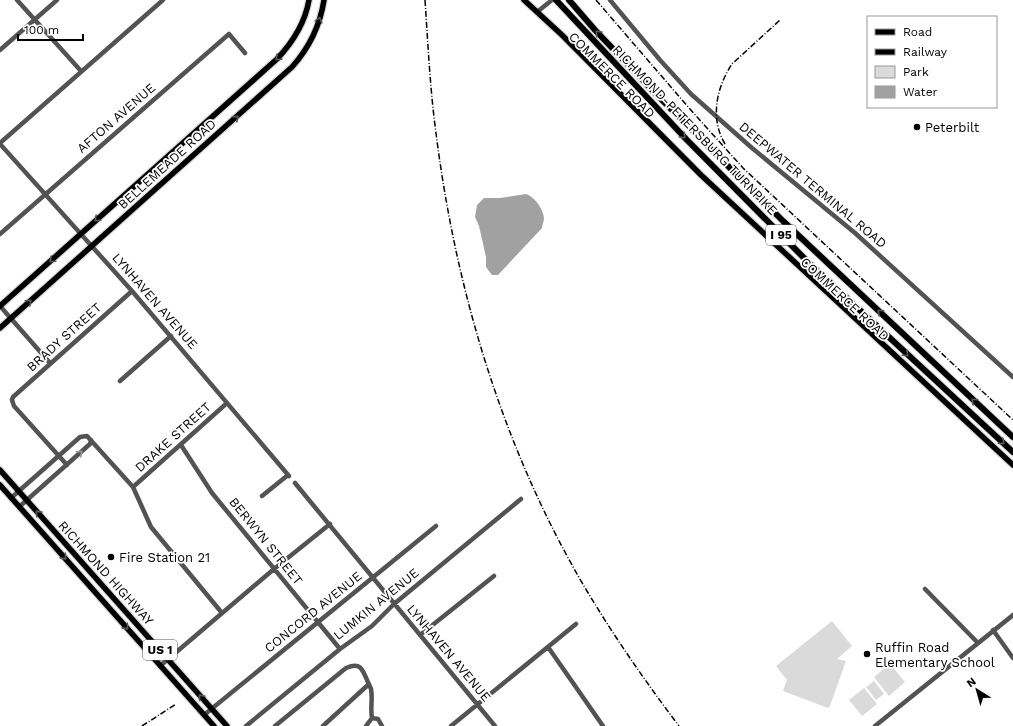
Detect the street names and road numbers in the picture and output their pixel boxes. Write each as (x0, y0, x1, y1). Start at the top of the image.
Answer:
street label: COMMERCE ROAD (566, 29, 658, 121)
street label: RICHMOND-PETERSBURG TURNPIKE (610, 42, 780, 218)
street label: AFTON AVENUE (74, 80, 158, 156)
street label: BELLEMEADE ROAD (115, 116, 219, 212)
street label: DEEPWATER TERMINAL ROAD (736, 119, 890, 251)
road number: I 95 (766, 225, 796, 245)
street label: LYNHAVEN AVENUE (109, 250, 201, 352)
street label: COMMERCE ROAD (798, 254, 892, 344)
street label: BRADY STREET (24, 300, 104, 374)
street label: DRAKE STREET (132, 399, 214, 475)
street label: BERWYN STREET (226, 494, 306, 588)
street label: RICHMOND HIGHWAY (55, 518, 157, 628)
street label: LUMKIN AVENUE (330, 565, 422, 643)
street label: CONCORD AVENUE (262, 568, 364, 656)
street label: LYNHAVEN AVENUE (404, 601, 494, 705)
road number: US 1 (143, 640, 177, 660)

